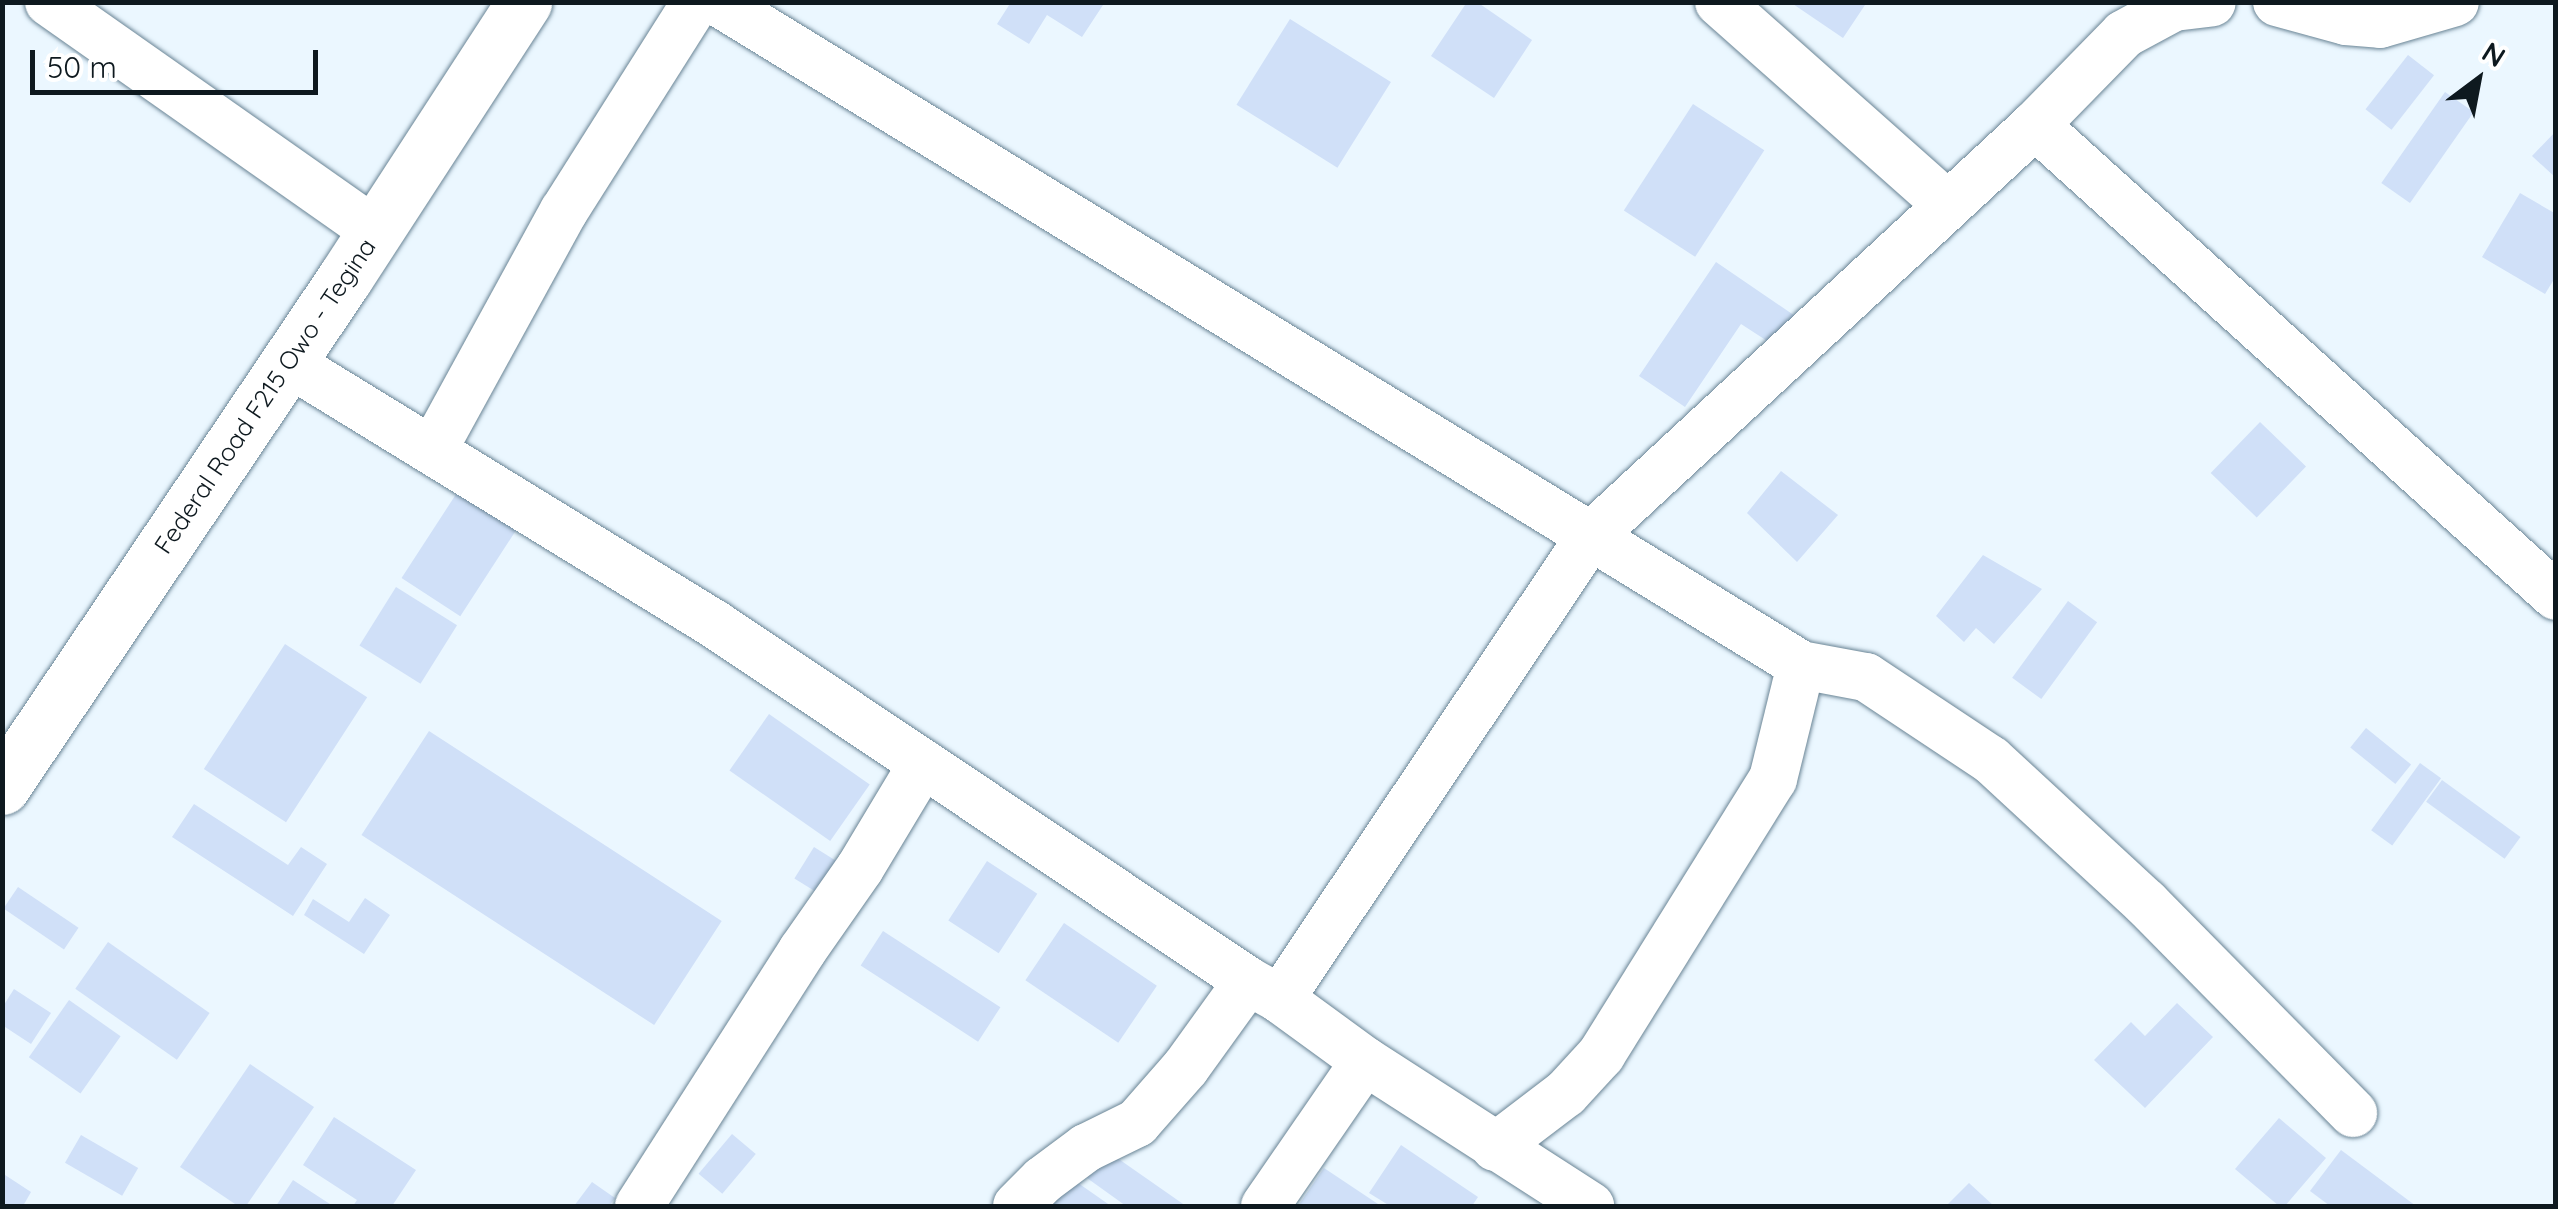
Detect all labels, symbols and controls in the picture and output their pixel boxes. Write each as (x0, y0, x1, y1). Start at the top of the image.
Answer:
scale bar (35, 30, 322, 92)
north arrow (2428, 30, 2528, 130)
text: N (2476, 34, 2512, 74)
text: 50 m (47, 48, 117, 86)
street label: Federal Road F215 Owo - Tegina (148, 233, 382, 559)

